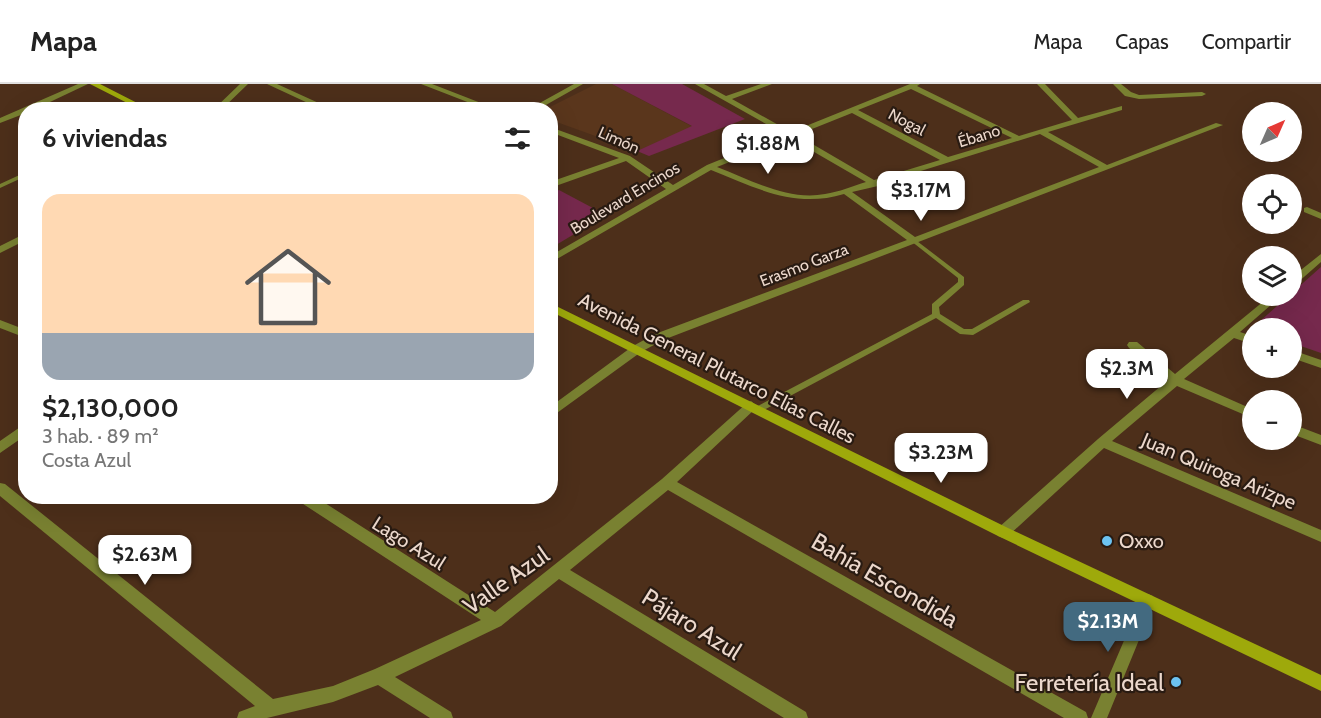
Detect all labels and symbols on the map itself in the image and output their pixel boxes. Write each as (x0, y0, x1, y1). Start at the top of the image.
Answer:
north arrow (1242, 102, 1302, 162)
street label: Nogal (885, 104, 929, 140)
street label: Ébano (956, 121, 1003, 151)
street label: Limón (595, 123, 643, 157)
pin: $1.88M (719, 124, 817, 175)
street label: Boulevard Encinos (567, 158, 683, 238)
pin: $3.17M (872, 171, 970, 222)
street label: Erasmo Garza (757, 239, 851, 291)
street label: Avenida General Plutarco Elías Calles (574, 287, 860, 449)
pin: $2.3M (1085, 349, 1169, 400)
street label: Juan Quiroga Arizpe (1137, 427, 1300, 514)
pin: $3.23M (892, 433, 990, 484)
street label: Lago Azul (368, 511, 450, 575)
street label: Bahía Escondida (806, 526, 964, 634)
place label: Oxxo (1119, 529, 1164, 553)
marker: Oxxo (1100, 534, 1114, 548)
pin: $2.63M (96, 535, 194, 586)
street label: Valle Azul (457, 540, 555, 620)
street label: Pájaro Azul (637, 582, 747, 666)
pin: $2.13M (1059, 602, 1157, 653)
place label: Ferretería Ideal (1015, 668, 1164, 697)
marker: Ferretería Ideal (1169, 675, 1183, 689)

